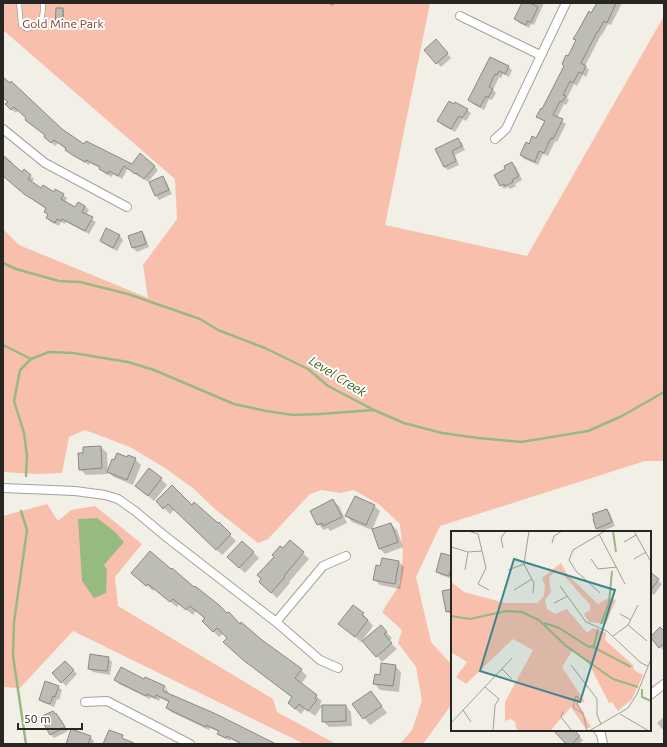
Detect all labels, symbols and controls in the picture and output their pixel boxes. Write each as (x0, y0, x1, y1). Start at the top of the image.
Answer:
park label: Gold Mine Park (22, 17, 104, 30)
water label: Level Creek (307, 353, 369, 399)
inset map (451, 531, 651, 731)
scale bar (18, 705, 82, 731)
text: 50 m (24, 712, 51, 725)

